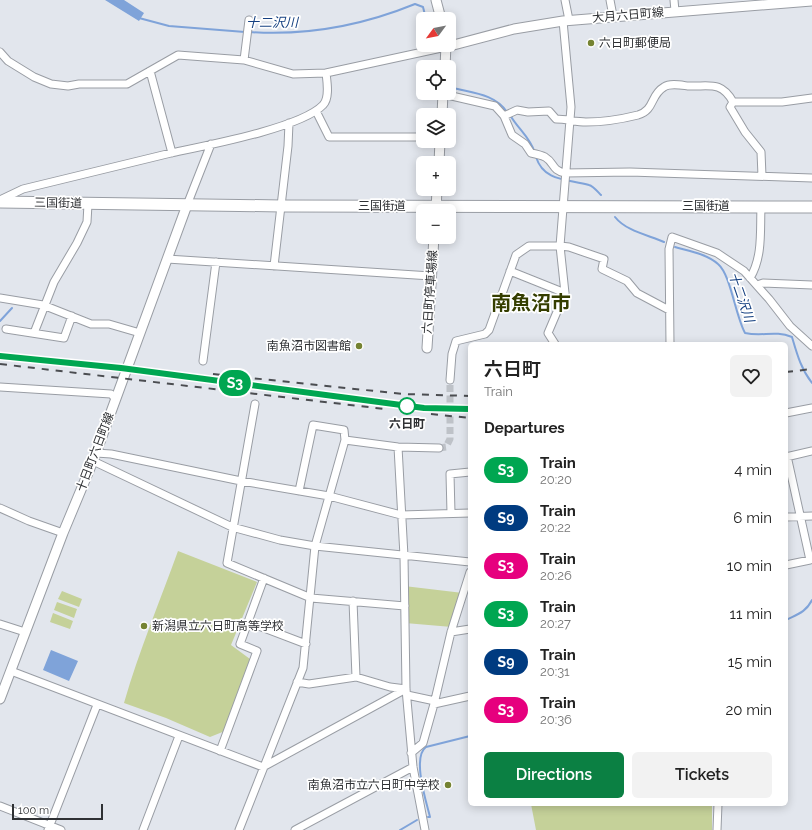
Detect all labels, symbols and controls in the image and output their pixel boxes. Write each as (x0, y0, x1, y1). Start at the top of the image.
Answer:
street label: 大月六日町線 (592, 5, 664, 25)
north arrow (416, 12, 456, 52)
map controls (416, 12, 456, 244)
water label: 十二沢川 (246, 15, 300, 30)
place label: 六日町郵便局 (599, 36, 671, 50)
marker: 六日町郵便局 (586, 38, 596, 48)
button: locate (416, 60, 456, 100)
button: layers (416, 108, 456, 148)
button: + (416, 156, 456, 196)
street label: 三国街道 (34, 196, 82, 210)
street label: 三国街道 (358, 199, 406, 213)
street label: 三国街道 (682, 199, 730, 213)
button: − (416, 204, 456, 244)
street label: 六日町停車場線 (420, 250, 440, 334)
water label: 十二沢川 (726, 270, 758, 326)
district label: 南魚沼市 (491, 291, 571, 315)
place label: 南魚沼市図書館 (267, 339, 351, 353)
marker: 南魚沼市図書館 (354, 341, 364, 351)
button: heart (730, 355, 772, 397)
text: 六日町 (484, 358, 541, 380)
line badge: S3 (217, 370, 253, 396)
text: S3 (227, 375, 243, 391)
text: Train (484, 384, 513, 399)
marker: 六日町 (398, 397, 416, 415)
street label: 十日町六日町線 (73, 410, 117, 494)
place label: 六日町 (389, 417, 425, 431)
text: Departures (484, 419, 565, 437)
text: Train (540, 454, 576, 472)
text: 4 min (734, 461, 772, 479)
text: S3 (498, 462, 514, 478)
text: 20:20 (540, 472, 572, 487)
text: Train (540, 502, 576, 520)
text: 6 min (733, 509, 772, 527)
text: S9 (498, 510, 514, 526)
text: 20:22 (540, 520, 571, 535)
text: Train (540, 550, 576, 568)
text: 10 min (727, 557, 772, 575)
text: S3 (498, 558, 514, 574)
text: 20:26 (540, 568, 572, 583)
text: Train (540, 598, 576, 616)
text: 11 min (730, 605, 772, 623)
text: S3 (498, 606, 514, 622)
text: 20:27 (540, 616, 571, 631)
place label: 新潟県立六日町高等学校 (152, 619, 284, 633)
marker: 新潟県立六日町高等学校 (139, 621, 149, 631)
text: Train (540, 646, 576, 664)
text: 15 min (728, 653, 772, 671)
text: S9 (498, 654, 514, 670)
text: 20:31 (540, 664, 570, 679)
text: Train (540, 694, 576, 712)
text: 20 min (725, 701, 772, 719)
text: S3 (498, 702, 514, 718)
text: 20:36 (540, 712, 572, 727)
button: Directions (484, 752, 624, 798)
button: Tickets (632, 752, 772, 798)
place label: 南魚沼市立六日町中学校 (308, 778, 440, 792)
marker: 南魚沼市立六日町中学校 (443, 780, 453, 790)
scale bar (12, 802, 103, 821)
text: 100 m (18, 804, 49, 817)

